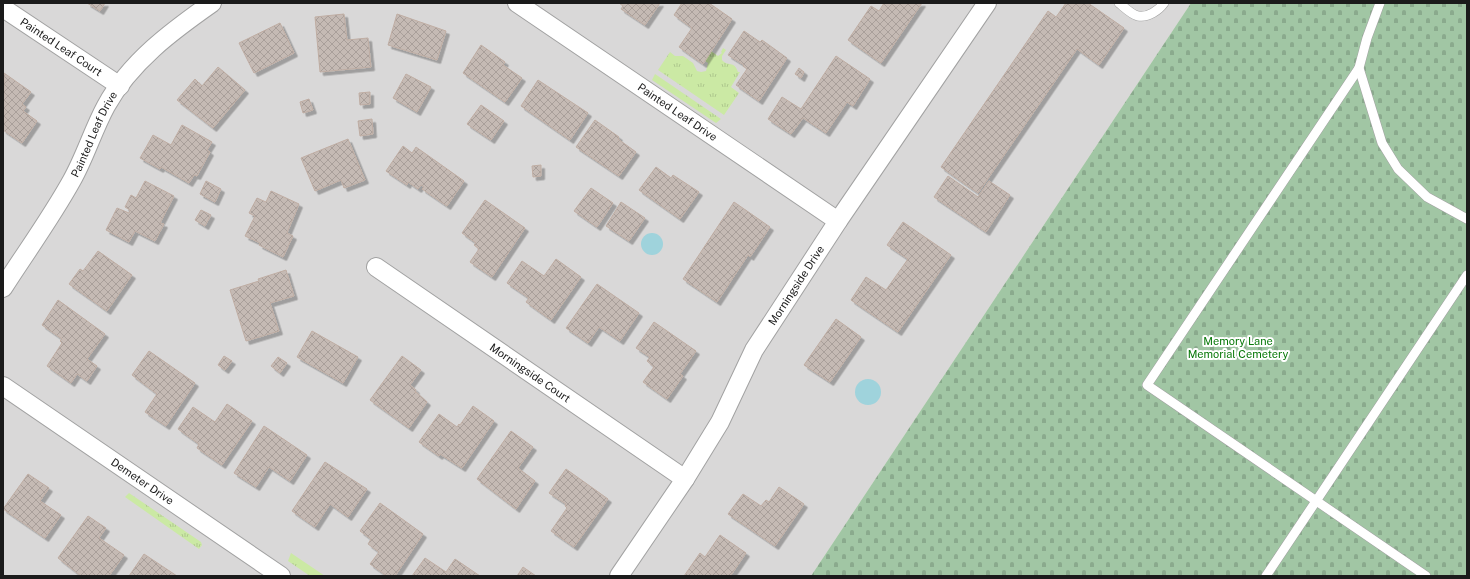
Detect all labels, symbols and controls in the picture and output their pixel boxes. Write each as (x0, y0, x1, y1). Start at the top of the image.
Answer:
street label: Painted Leaf Court (18, 15, 104, 78)
street label: Painted Leaf Drive (636, 81, 719, 143)
street label: Painted Leaf Drive (69, 89, 119, 179)
street label: Morningside Drive (766, 243, 826, 327)
park label: Memory Lane Memorial Cemetery (1188, 335, 1288, 360)
street label: Morningside Court (488, 341, 573, 405)
street label: Demeter Drive (109, 456, 176, 507)

